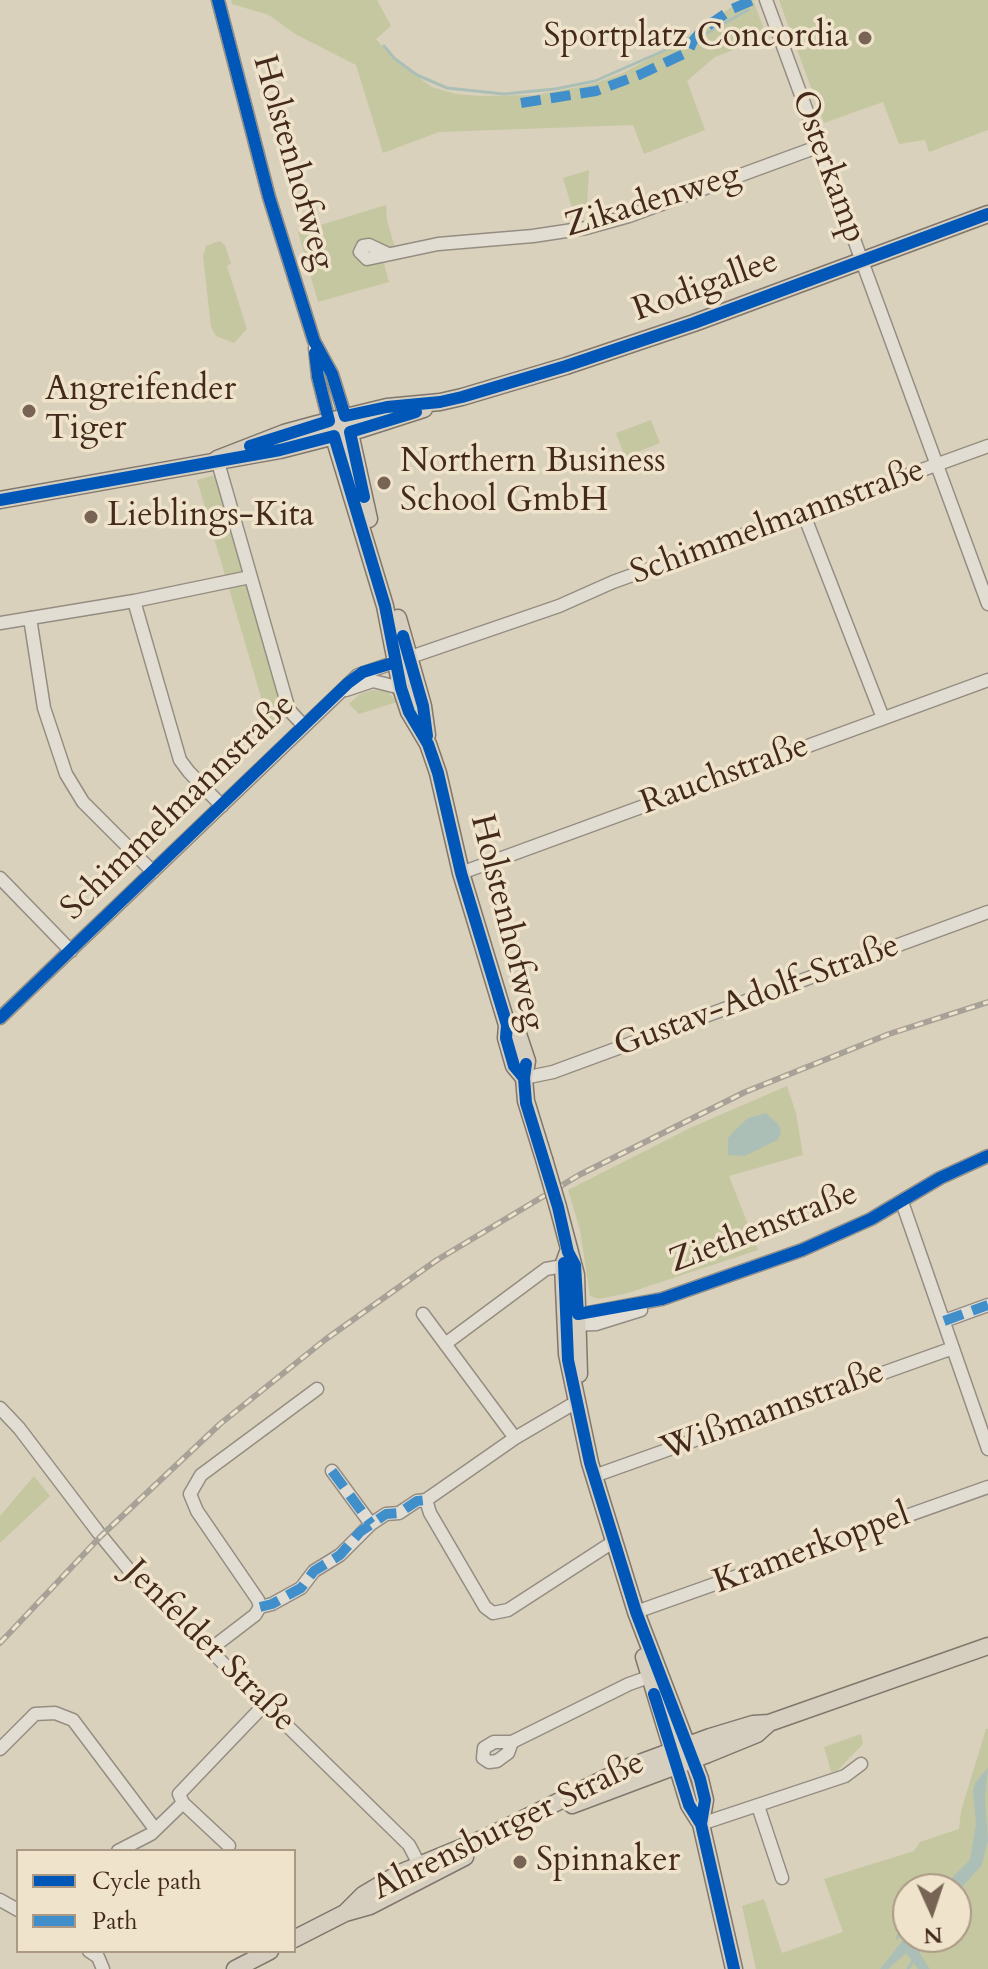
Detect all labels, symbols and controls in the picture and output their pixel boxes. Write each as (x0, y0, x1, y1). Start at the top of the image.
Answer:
place label: Sportplatz Concordia (544, 18, 849, 58)
marker: Sportplatz Concordia (856, 29, 874, 47)
street label: Holstenhofweg (242, 51, 342, 275)
street label: Osterkamp (781, 85, 873, 249)
street label: Zikadenweg (560, 156, 746, 248)
street label: Rodigallee (628, 242, 784, 332)
place label: Angreifender Tiger (45, 371, 236, 450)
marker: Angreifender Tiger (20, 402, 38, 420)
place label: Northern Business School GmbH (400, 443, 666, 522)
street label: Schimmelmannstraße (626, 451, 930, 595)
marker: Northern Business School GmbH (375, 474, 393, 492)
place label: Lieblings-Kita (107, 497, 314, 537)
marker: Lieblings-Kita (82, 508, 100, 526)
street label: Schimmelmannstraße (54, 686, 304, 930)
street label: Rauchstraße (635, 727, 815, 825)
street label: Holstenhofweg (459, 811, 553, 1035)
street label: Gustav-Adolf-Straße (609, 927, 905, 1067)
street label: Ziethenstraße (664, 1174, 864, 1284)
street label: Wißmannstraße (656, 1353, 890, 1471)
street label: Kramerkoppel (708, 1496, 916, 1604)
street label: Jenfelder Straße (115, 1553, 303, 1741)
street label: Ahrensburger Straße (366, 1744, 652, 1910)
place label: Spinnaker (536, 1842, 680, 1882)
legend (16, 1849, 296, 1953)
marker: Spinnaker (511, 1853, 529, 1871)
text: Cycle path (92, 1865, 201, 1898)
north arrow (892, 1873, 972, 1953)
text: Path (92, 1905, 137, 1938)
text: N (923, 1919, 943, 1950)

